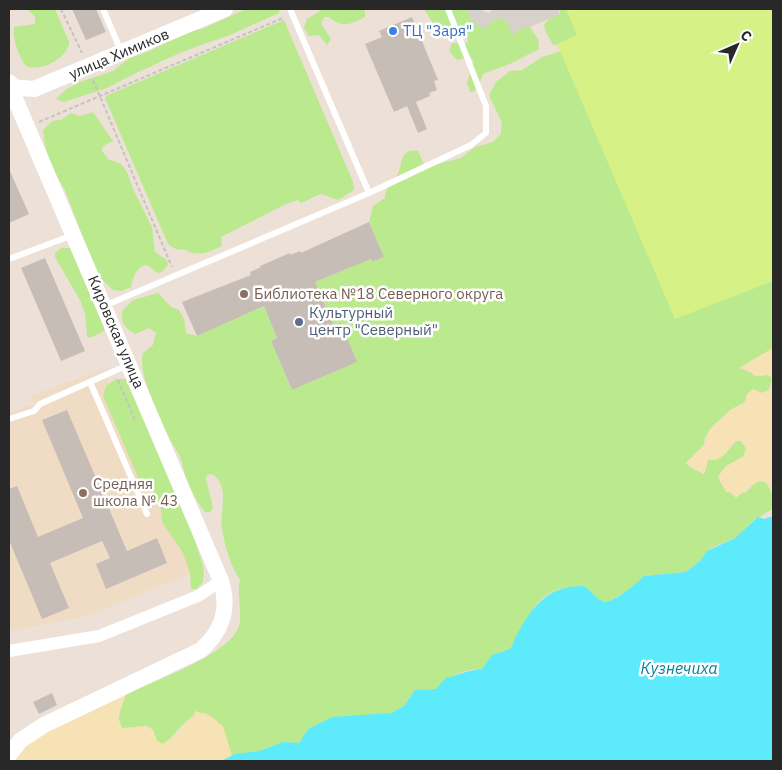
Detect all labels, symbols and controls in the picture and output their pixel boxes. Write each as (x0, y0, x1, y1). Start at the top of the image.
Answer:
north arrow (712, 20, 762, 70)
place label: ТЦ "Заря" (403, 21, 472, 40)
street label: улица Химиков (66, 24, 172, 83)
marker: ТЦ "Заря" (387, 25, 399, 37)
text: С (737, 26, 756, 45)
street label: Кировская улица (84, 272, 149, 391)
place label: Библиотека №18 Северного округа (254, 284, 503, 303)
marker: Библиотека №18 Северного округа (238, 288, 250, 300)
place label: Культурный центр "Северный" (309, 303, 438, 339)
marker: Культурный центр "Северный" (293, 316, 305, 328)
place label: Средняя школа № 43 (93, 474, 178, 510)
marker: Средняя школа № 43 (77, 487, 89, 499)
water label: Кузнечиха (641, 658, 717, 678)

